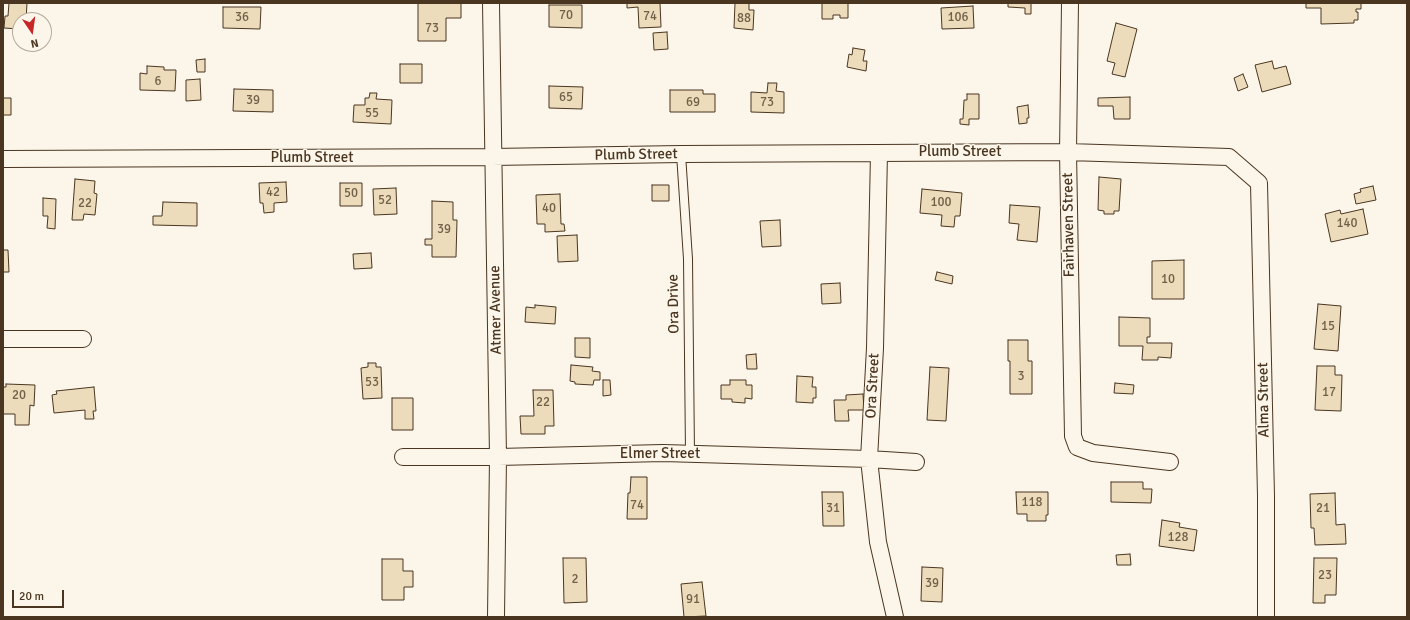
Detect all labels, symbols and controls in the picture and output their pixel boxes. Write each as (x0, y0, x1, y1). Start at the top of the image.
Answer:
house number: 70 (559, 8, 573, 24)
house number: 74 (643, 9, 657, 25)
house number: 36 (235, 10, 249, 26)
house number: 106 (947, 10, 969, 26)
house number: 88 (737, 11, 751, 27)
north arrow (12, 12, 52, 52)
house number: 73 (425, 21, 439, 37)
text: N (29, 36, 40, 50)
house number: 6 (154, 74, 162, 90)
house number: 65 (559, 90, 573, 106)
house number: 39 (246, 93, 260, 109)
house number: 69 (686, 95, 700, 111)
house number: 73 (760, 95, 774, 111)
house number: 55 (365, 106, 379, 122)
street label: Plumb Street (918, 143, 1002, 161)
street label: Plumb Street (594, 145, 678, 165)
street label: Plumb Street (270, 149, 354, 167)
street label: Fairhaven Street (1059, 172, 1079, 278)
house number: 42 (266, 185, 280, 201)
house number: 50 (344, 186, 358, 202)
house number: 52 (378, 193, 392, 209)
house number: 100 (930, 195, 952, 211)
house number: 22 (78, 196, 92, 212)
house number: 40 (542, 201, 556, 217)
house number: 140 (1336, 216, 1358, 232)
house number: 39 (437, 222, 451, 238)
street label: Atmer Avenue (486, 265, 506, 355)
house number: 10 (1161, 272, 1175, 288)
street label: Ora Drive (664, 274, 684, 334)
house number: 15 (1321, 319, 1335, 335)
street label: Ora Street (862, 353, 884, 419)
street label: Alma Street (1254, 362, 1274, 438)
house number: 3 (1017, 369, 1025, 385)
house number: 53 (365, 375, 379, 391)
house number: 17 (1322, 385, 1336, 401)
house number: 20 (12, 388, 26, 404)
house number: 22 (536, 395, 550, 411)
street label: Elmer Street (620, 445, 700, 463)
house number: 118 (1021, 495, 1043, 511)
house number: 74 (630, 498, 644, 514)
house number: 31 (826, 501, 840, 517)
house number: 21 (1316, 501, 1330, 517)
house number: 128 (1167, 530, 1189, 546)
house number: 23 (1318, 568, 1332, 584)
house number: 2 (571, 572, 579, 588)
house number: 39 (925, 576, 939, 592)
scale bar (14, 582, 66, 608)
text: 20 m (19, 589, 44, 604)
house number: 91 (686, 592, 700, 608)

